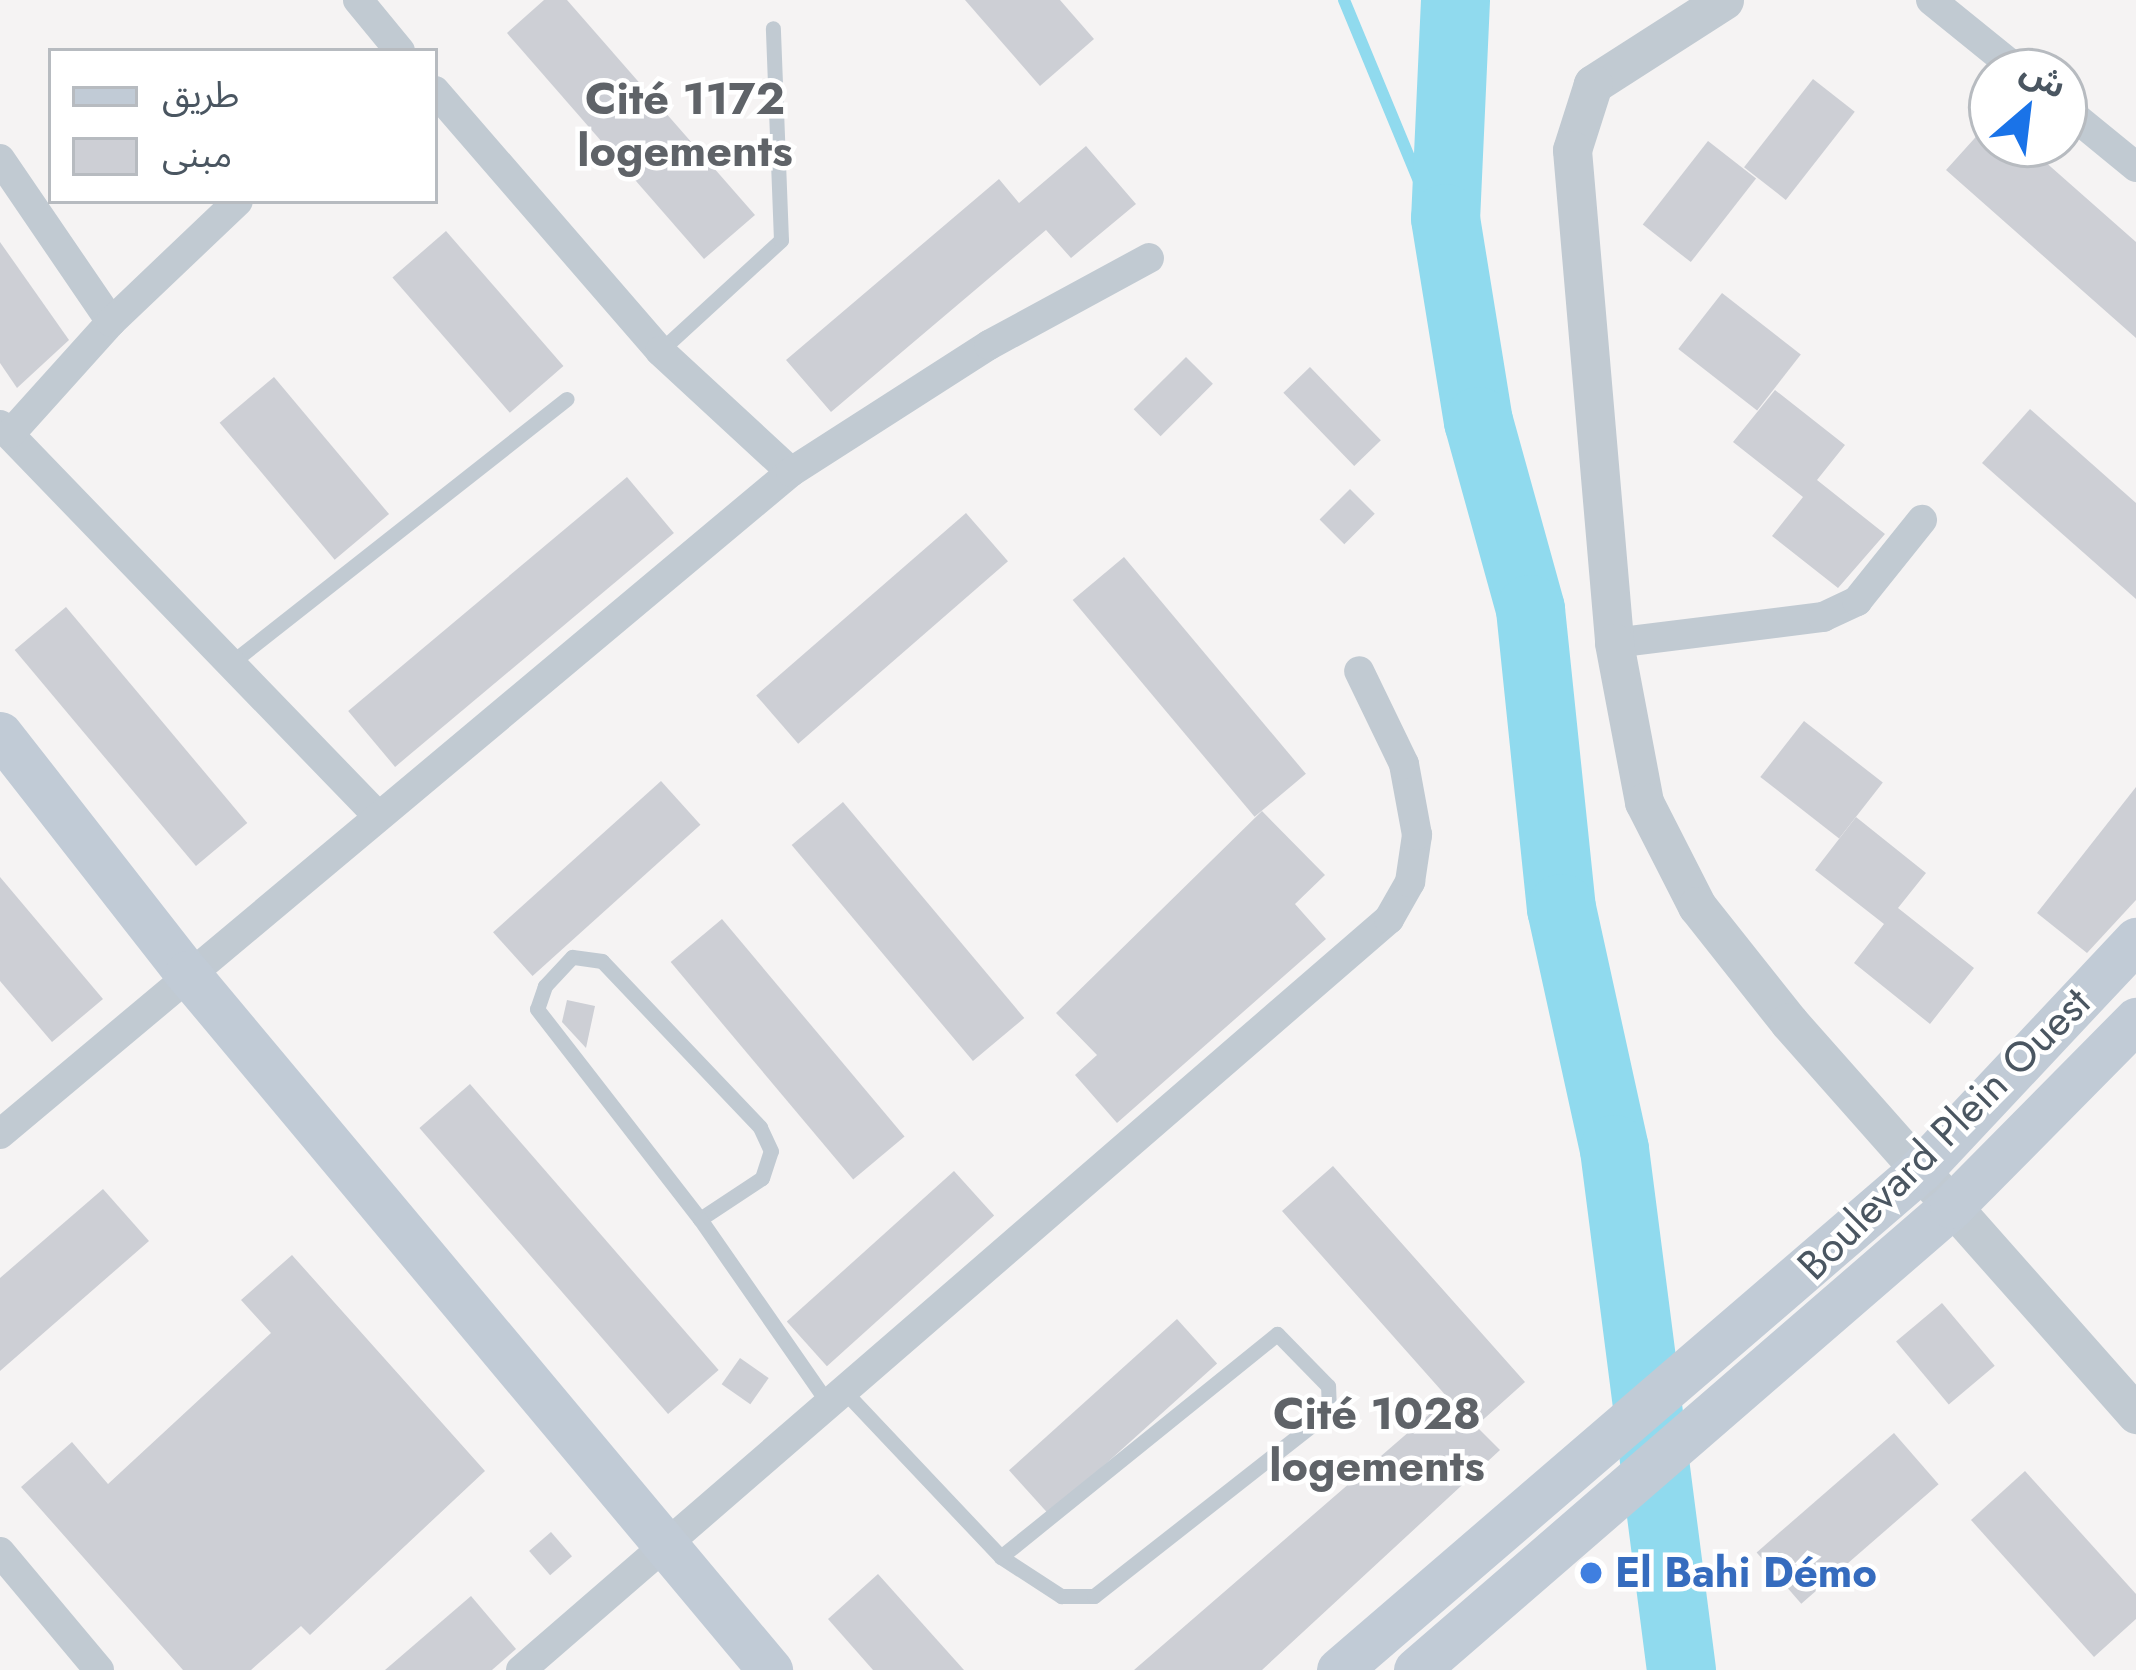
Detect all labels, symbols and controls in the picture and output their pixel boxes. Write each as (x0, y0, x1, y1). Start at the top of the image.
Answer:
text: ش (2013, 47, 2075, 110)
legend (48, 48, 438, 204)
north arrow (1968, 48, 2088, 168)
text: طريق (162, 68, 239, 120)
district label: Cité 1172 logements (577, 72, 793, 178)
text: مبنى (162, 128, 232, 180)
street label: Boulevard Plein Ouest (1787, 977, 2101, 1291)
district label: Cité 1028 logements (1269, 1387, 1485, 1493)
place label: El Bahi Démo (1615, 1548, 1877, 1598)
marker: El Bahi Démo (1578, 1560, 1604, 1586)

